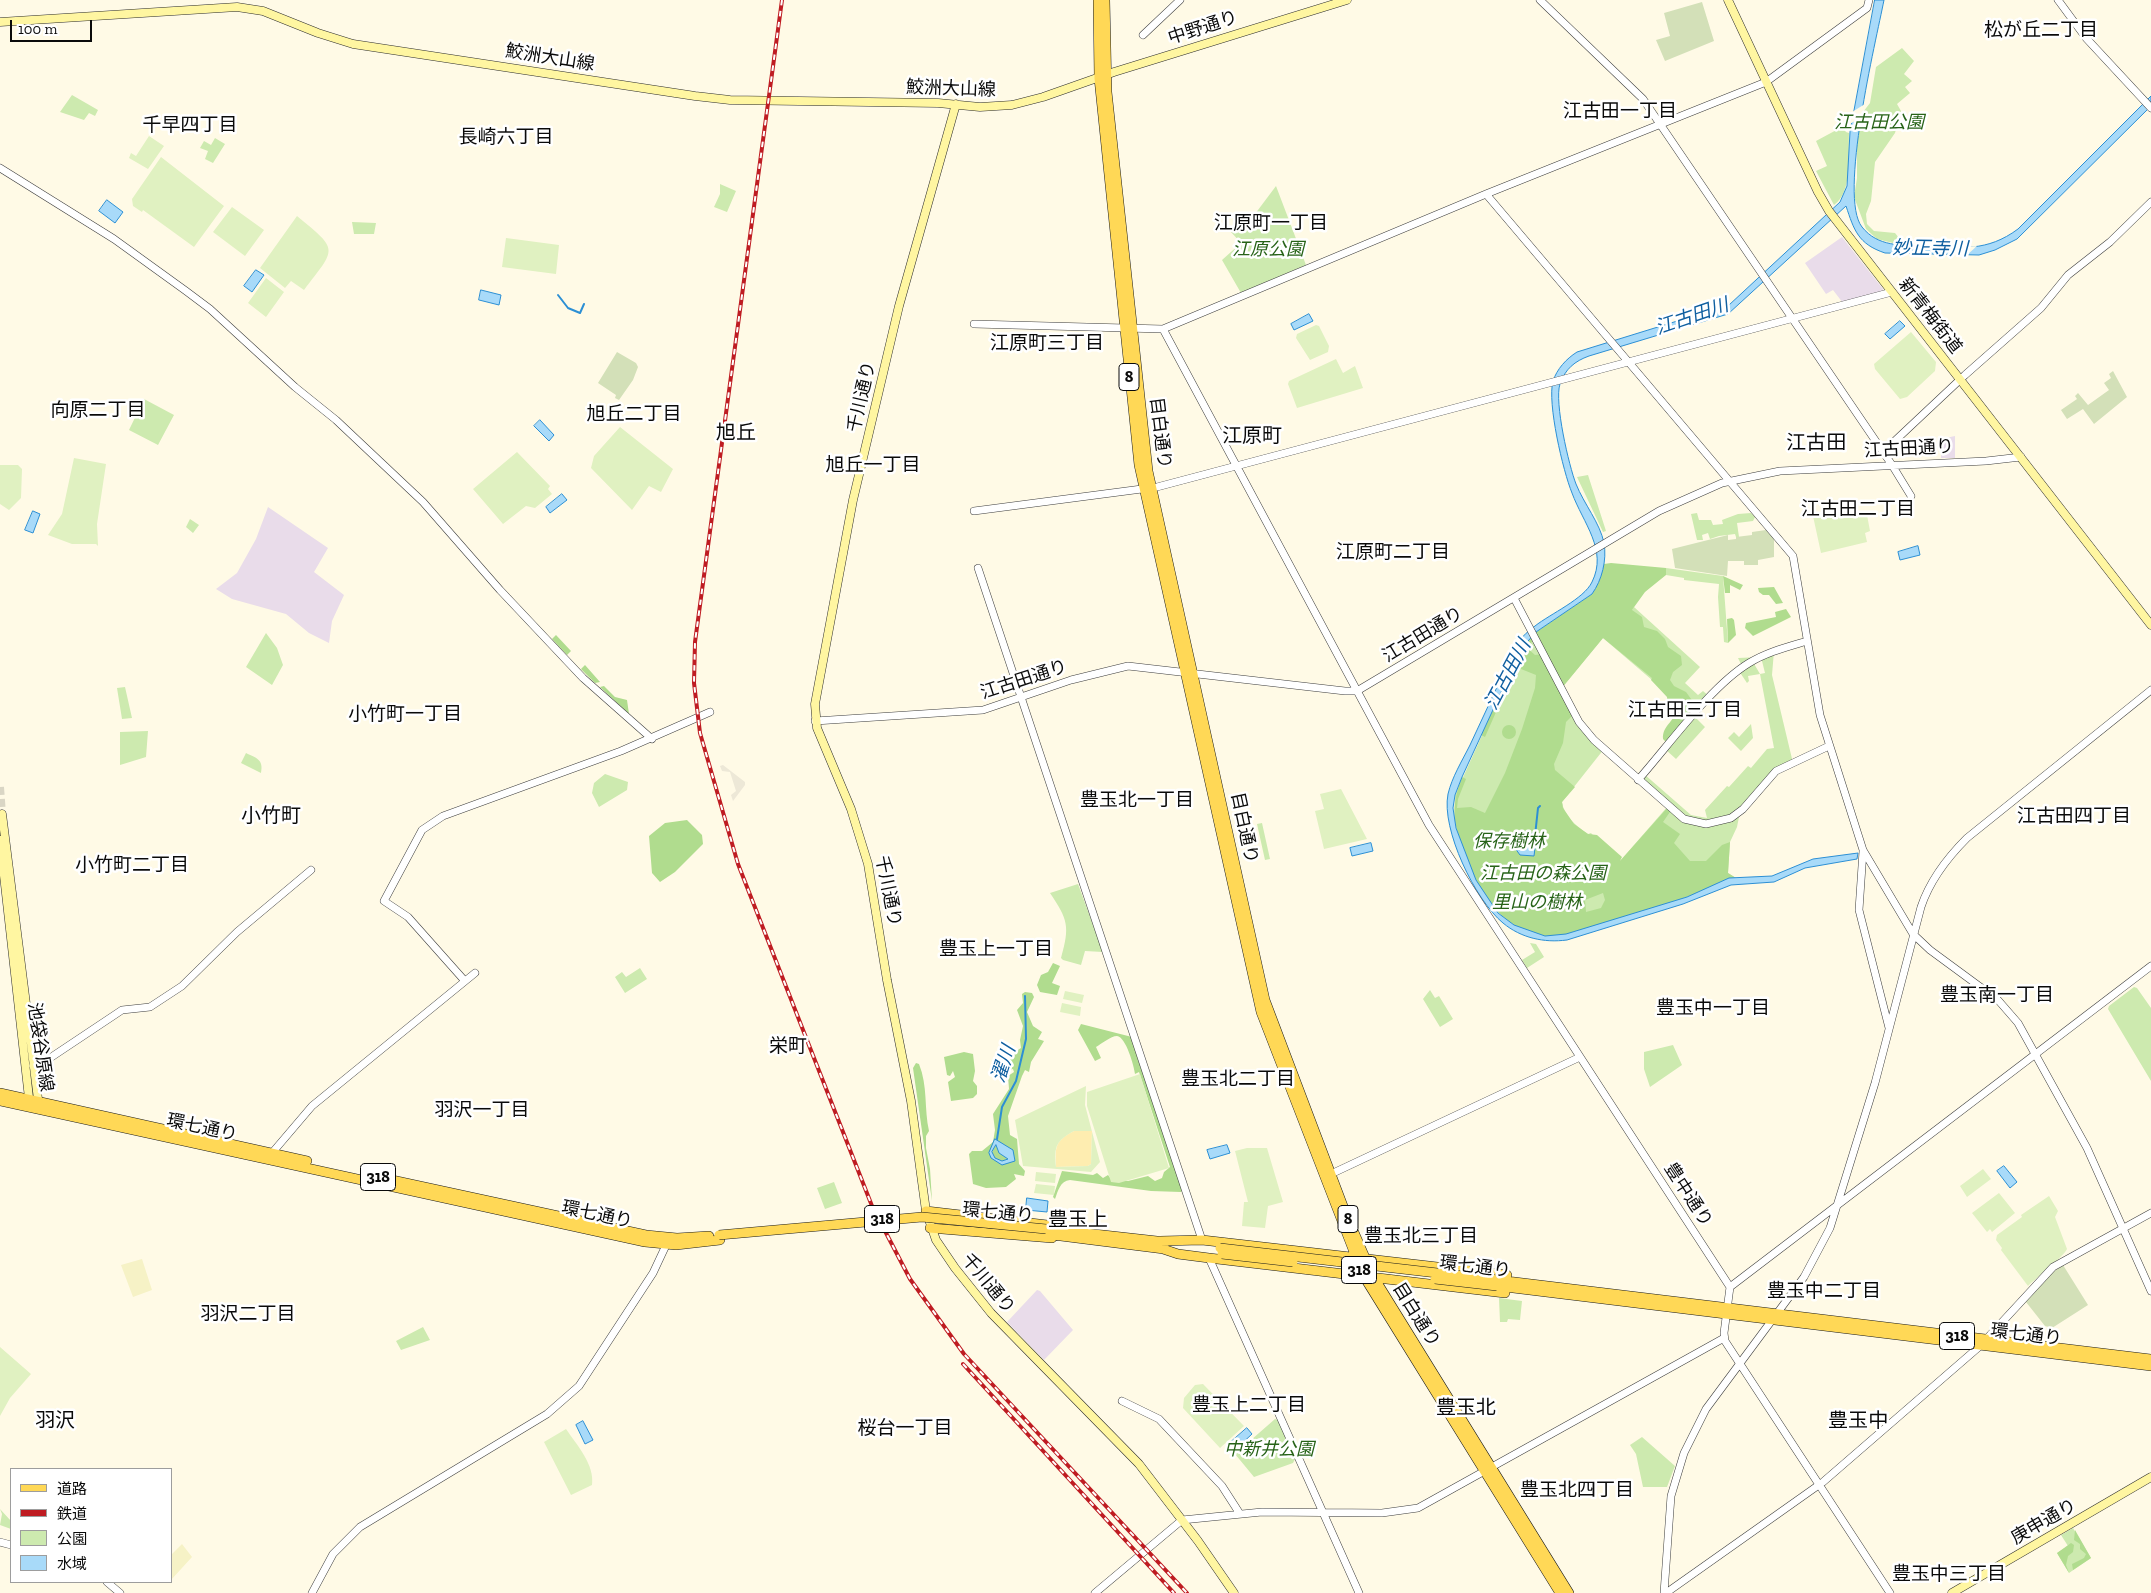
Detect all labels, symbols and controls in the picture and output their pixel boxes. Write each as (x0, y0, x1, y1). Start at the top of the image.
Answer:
street label: 中野通り (1165, 7, 1241, 49)
scale bar (12, 10, 95, 42)
text: 100 m (18, 20, 57, 38)
district label: 松が丘二丁目 (1984, 20, 2098, 42)
street label: 鮫洲大山線 (504, 40, 596, 76)
street label: 鮫洲大山線 (906, 77, 996, 101)
district label: 江古田一丁目 (1563, 101, 1677, 123)
park label: 江古田公園 (1834, 112, 1924, 134)
district label: 千早四丁目 (143, 115, 237, 137)
district label: 長崎六丁目 (459, 127, 553, 149)
district label: 江原町一丁目 (1214, 213, 1328, 235)
water label: 妙正寺川 (1892, 237, 1968, 261)
park label: 江原公園 (1232, 239, 1304, 261)
street label: 新青梅街道 (1894, 274, 1966, 358)
water label: 江古田川 (1652, 294, 1732, 340)
district label: 江原町三丁目 (990, 333, 1104, 355)
street label: 千川通り (843, 359, 881, 435)
road number: 8 (1119, 364, 1139, 391)
street label: 目白通り (1145, 396, 1175, 470)
district label: 向原二丁目 (51, 400, 145, 422)
district label: 旭丘二丁目 (587, 404, 681, 426)
district label: 旭丘 (716, 421, 756, 445)
district label: 江原町 (1222, 424, 1282, 448)
district label: 江古田 (1786, 431, 1846, 455)
street label: 江古田通り (1863, 436, 1955, 462)
district label: 旭丘一丁目 (826, 455, 920, 477)
district label: 江古田二丁目 (1801, 499, 1915, 521)
district label: 江原町二丁目 (1336, 542, 1450, 564)
street label: 江古田通り (1379, 603, 1467, 667)
water label: 江古田川 (1480, 636, 1536, 714)
street label: 江古田通り (978, 656, 1070, 704)
district label: 江古田三丁目 (1628, 700, 1742, 722)
district label: 小竹町一丁目 (348, 704, 462, 726)
district label: 豊玉北一丁目 (1080, 790, 1194, 812)
street label: 目白通り (1226, 791, 1262, 865)
district label: 小竹町 (241, 804, 301, 828)
district label: 江古田四丁目 (2017, 806, 2131, 828)
park label: 保存樹林 (1473, 831, 1545, 853)
street label: 千川通り (871, 854, 905, 928)
district label: 小竹町二丁目 (75, 855, 189, 877)
park label: 江古田の森公園 (1480, 863, 1606, 885)
park label: 里山の樹林 (1492, 892, 1582, 914)
district label: 豊玉上一丁目 (939, 939, 1053, 961)
district label: 豊玉南一丁目 (1940, 985, 2054, 1007)
district label: 豊玉中一丁目 (1656, 998, 1770, 1020)
street label: 池袋谷原線 (23, 1001, 57, 1093)
district label: 栄町 (769, 1036, 807, 1058)
water label: 濯川 (987, 1042, 1021, 1086)
district label: 豊玉北二丁目 (1181, 1069, 1295, 1091)
district label: 羽沢一丁目 (435, 1100, 529, 1122)
street label: 環七通り (165, 1110, 239, 1146)
street label: 豊中通り (1659, 1159, 1717, 1231)
road number: 318 (360, 1164, 396, 1190)
street label: 環七通り (560, 1197, 634, 1233)
street label: 環七通り (961, 1198, 1035, 1228)
road number: 318 (864, 1206, 900, 1232)
road number: 8 (1338, 1206, 1358, 1232)
district label: 豊玉上 (1048, 1208, 1108, 1232)
district label: 豊玉北三丁目 (1364, 1226, 1478, 1248)
street label: 千川通り (957, 1249, 1019, 1319)
street label: 環七通り (1438, 1252, 1512, 1282)
road number: 318 (1342, 1256, 1376, 1284)
street label: 目白通り (1388, 1279, 1444, 1351)
district label: 豊玉中二丁目 (1767, 1281, 1881, 1303)
district label: 羽沢二丁目 (201, 1304, 295, 1326)
street label: 環七通り (1989, 1320, 2063, 1350)
road number: 318 (1940, 1322, 1974, 1350)
district label: 豊玉上二丁目 (1192, 1395, 1306, 1417)
district label: 豊玉北 (1436, 1396, 1496, 1420)
district label: 羽沢 (35, 1409, 75, 1433)
district label: 豊玉中 (1828, 1409, 1888, 1433)
district label: 桜台一丁目 (858, 1418, 952, 1440)
park label: 中新井公園 (1224, 1439, 1314, 1461)
legend (10, 1468, 172, 1583)
text: 道路 (57, 1480, 87, 1498)
district label: 豊玉北四丁目 (1520, 1480, 1634, 1502)
street label: 庚申通り (2007, 1495, 2081, 1549)
text: 鉄道 (57, 1505, 87, 1523)
text: 公園 (57, 1530, 87, 1548)
text: 水域 (57, 1555, 87, 1573)
district label: 豊玉中三丁目 (1892, 1564, 2006, 1586)

